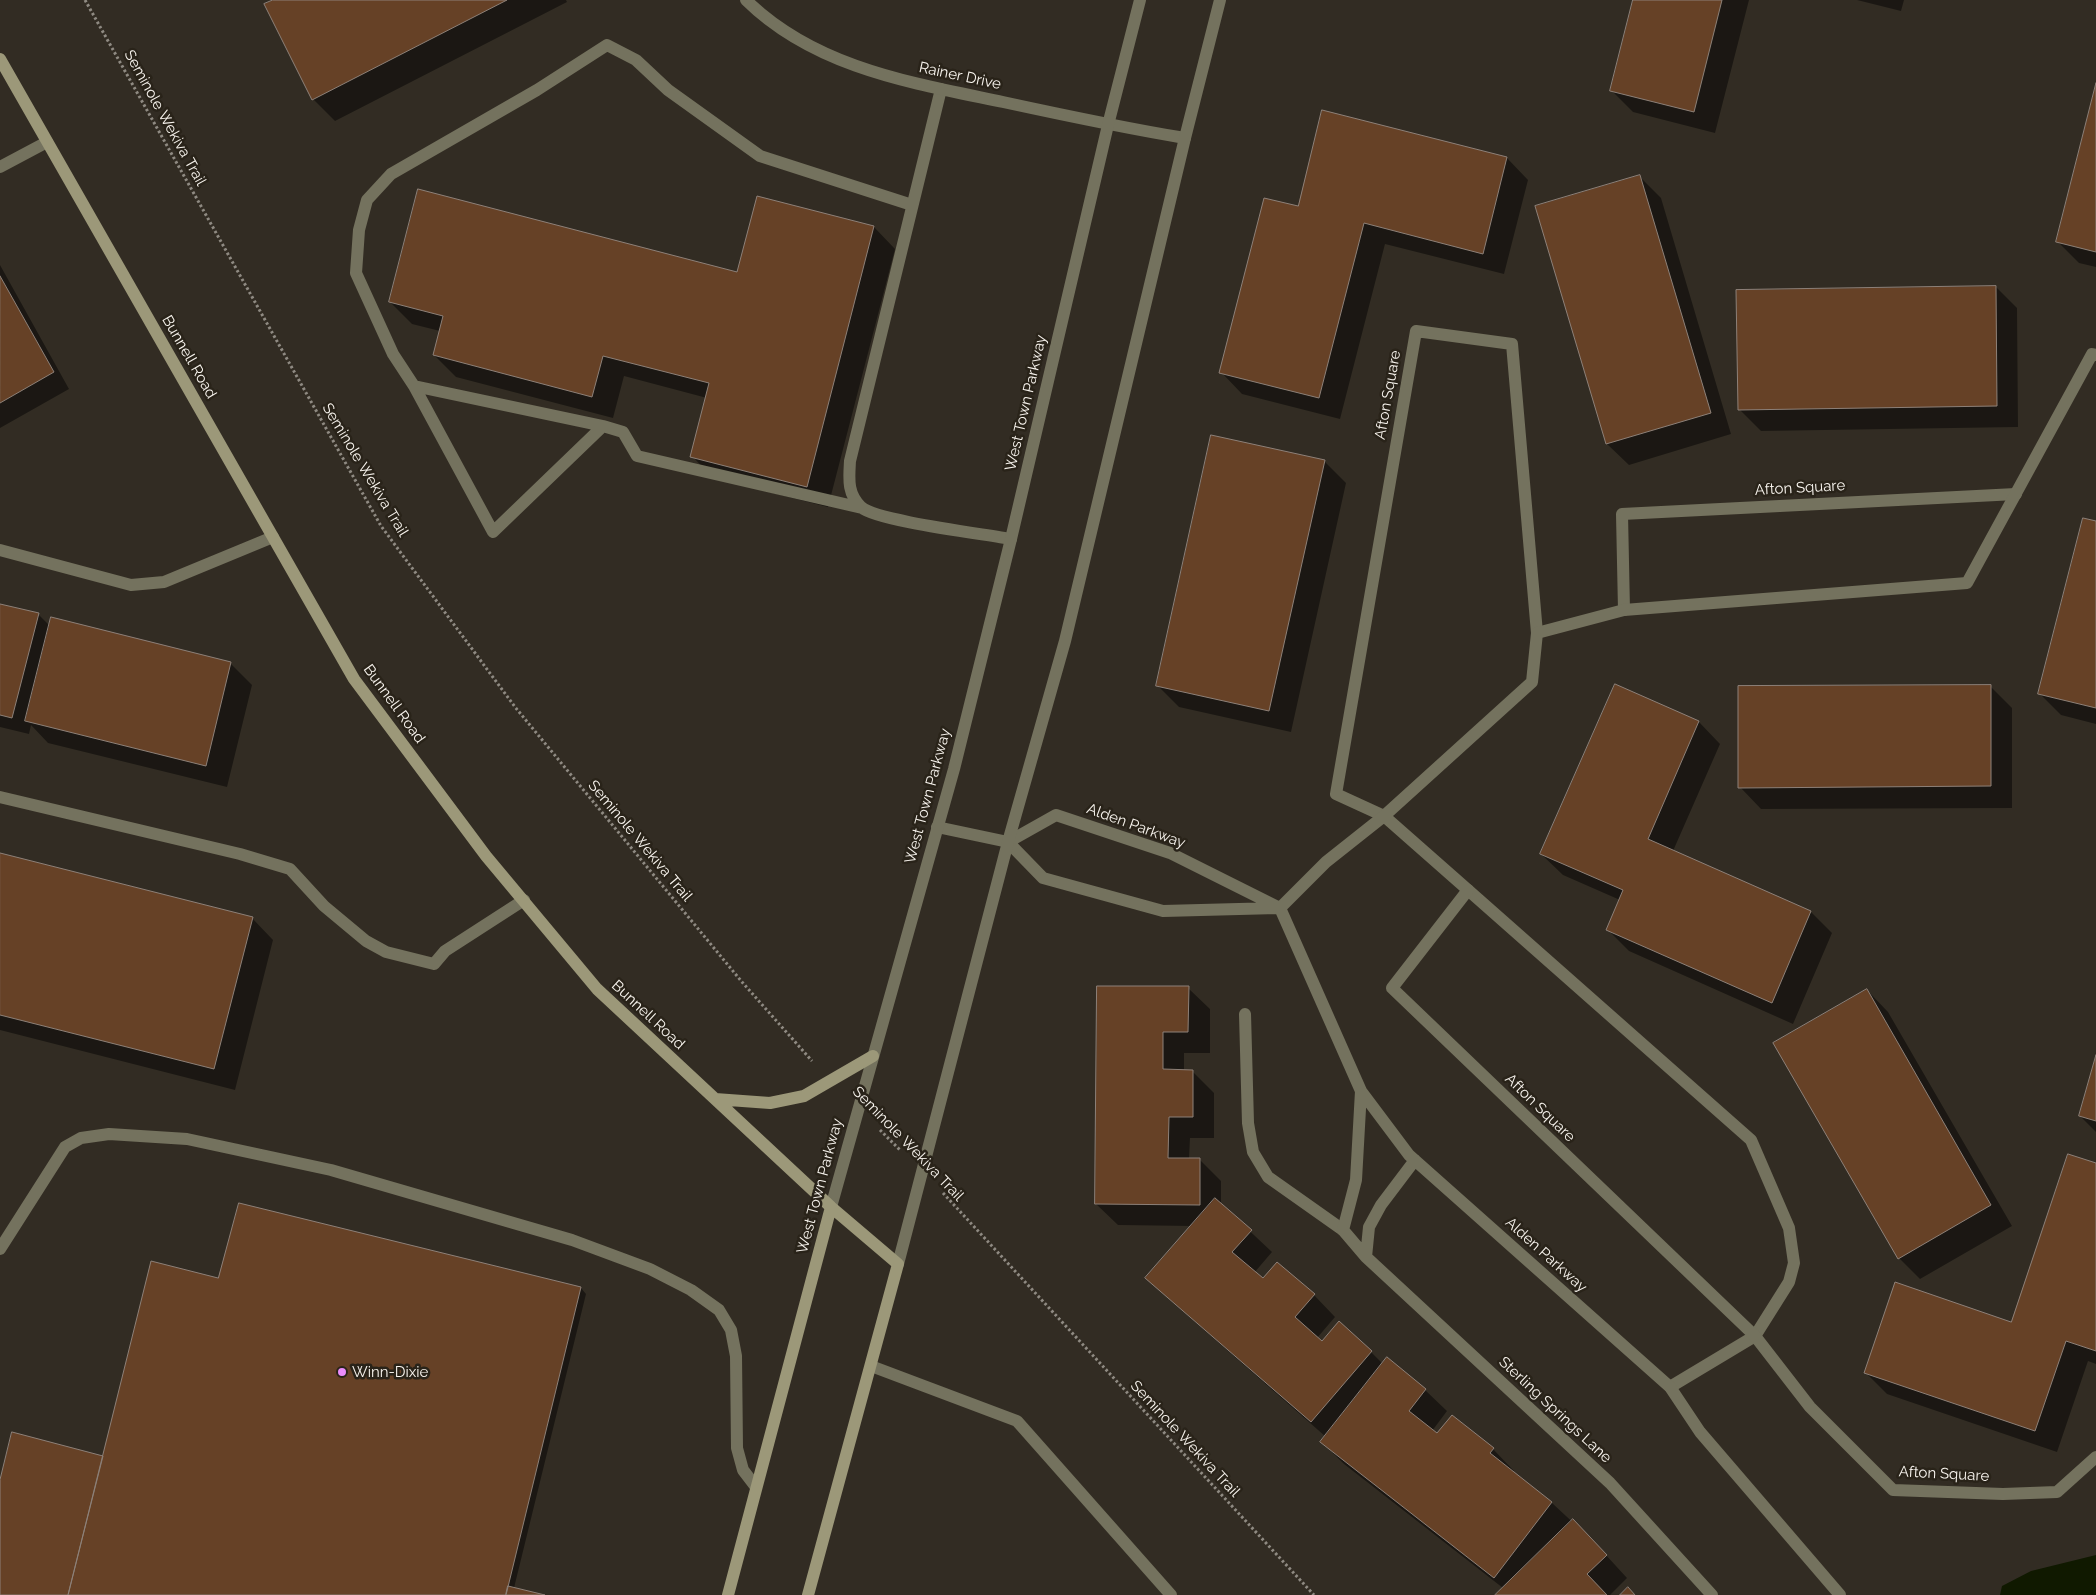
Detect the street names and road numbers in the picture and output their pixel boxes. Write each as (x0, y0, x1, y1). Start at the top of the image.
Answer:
street label: Seminole Wekiva Trail (120, 47, 210, 189)
street label: Rainer Drive (917, 59, 1003, 93)
street label: Bunnell Road (158, 312, 220, 402)
street label: West Town Parkway (1002, 333, 1050, 473)
street label: Afton Square (1371, 349, 1405, 441)
street label: Seminole Wekiva Trail (318, 400, 412, 540)
street label: Afton Square (1754, 477, 1846, 499)
street label: Bunnell Road (359, 661, 429, 747)
street label: West Town Parkway (901, 726, 955, 866)
street label: Seminole Wekiva Trail (584, 777, 696, 905)
street label: Alden Parkway (1084, 800, 1188, 852)
street label: Bunnell Road (608, 977, 688, 1053)
street label: Afton Square (1501, 1070, 1579, 1146)
street label: Seminole Wekiva Trail (849, 1083, 967, 1205)
street label: West Town Parkway (793, 1116, 847, 1256)
street label: Alden Parkway (1501, 1214, 1591, 1296)
street label: Sterling Springs Lane (1495, 1353, 1615, 1467)
street label: Seminole Wekiva Trail (1126, 1377, 1244, 1501)
street label: Afton Square (1898, 1463, 1990, 1485)

